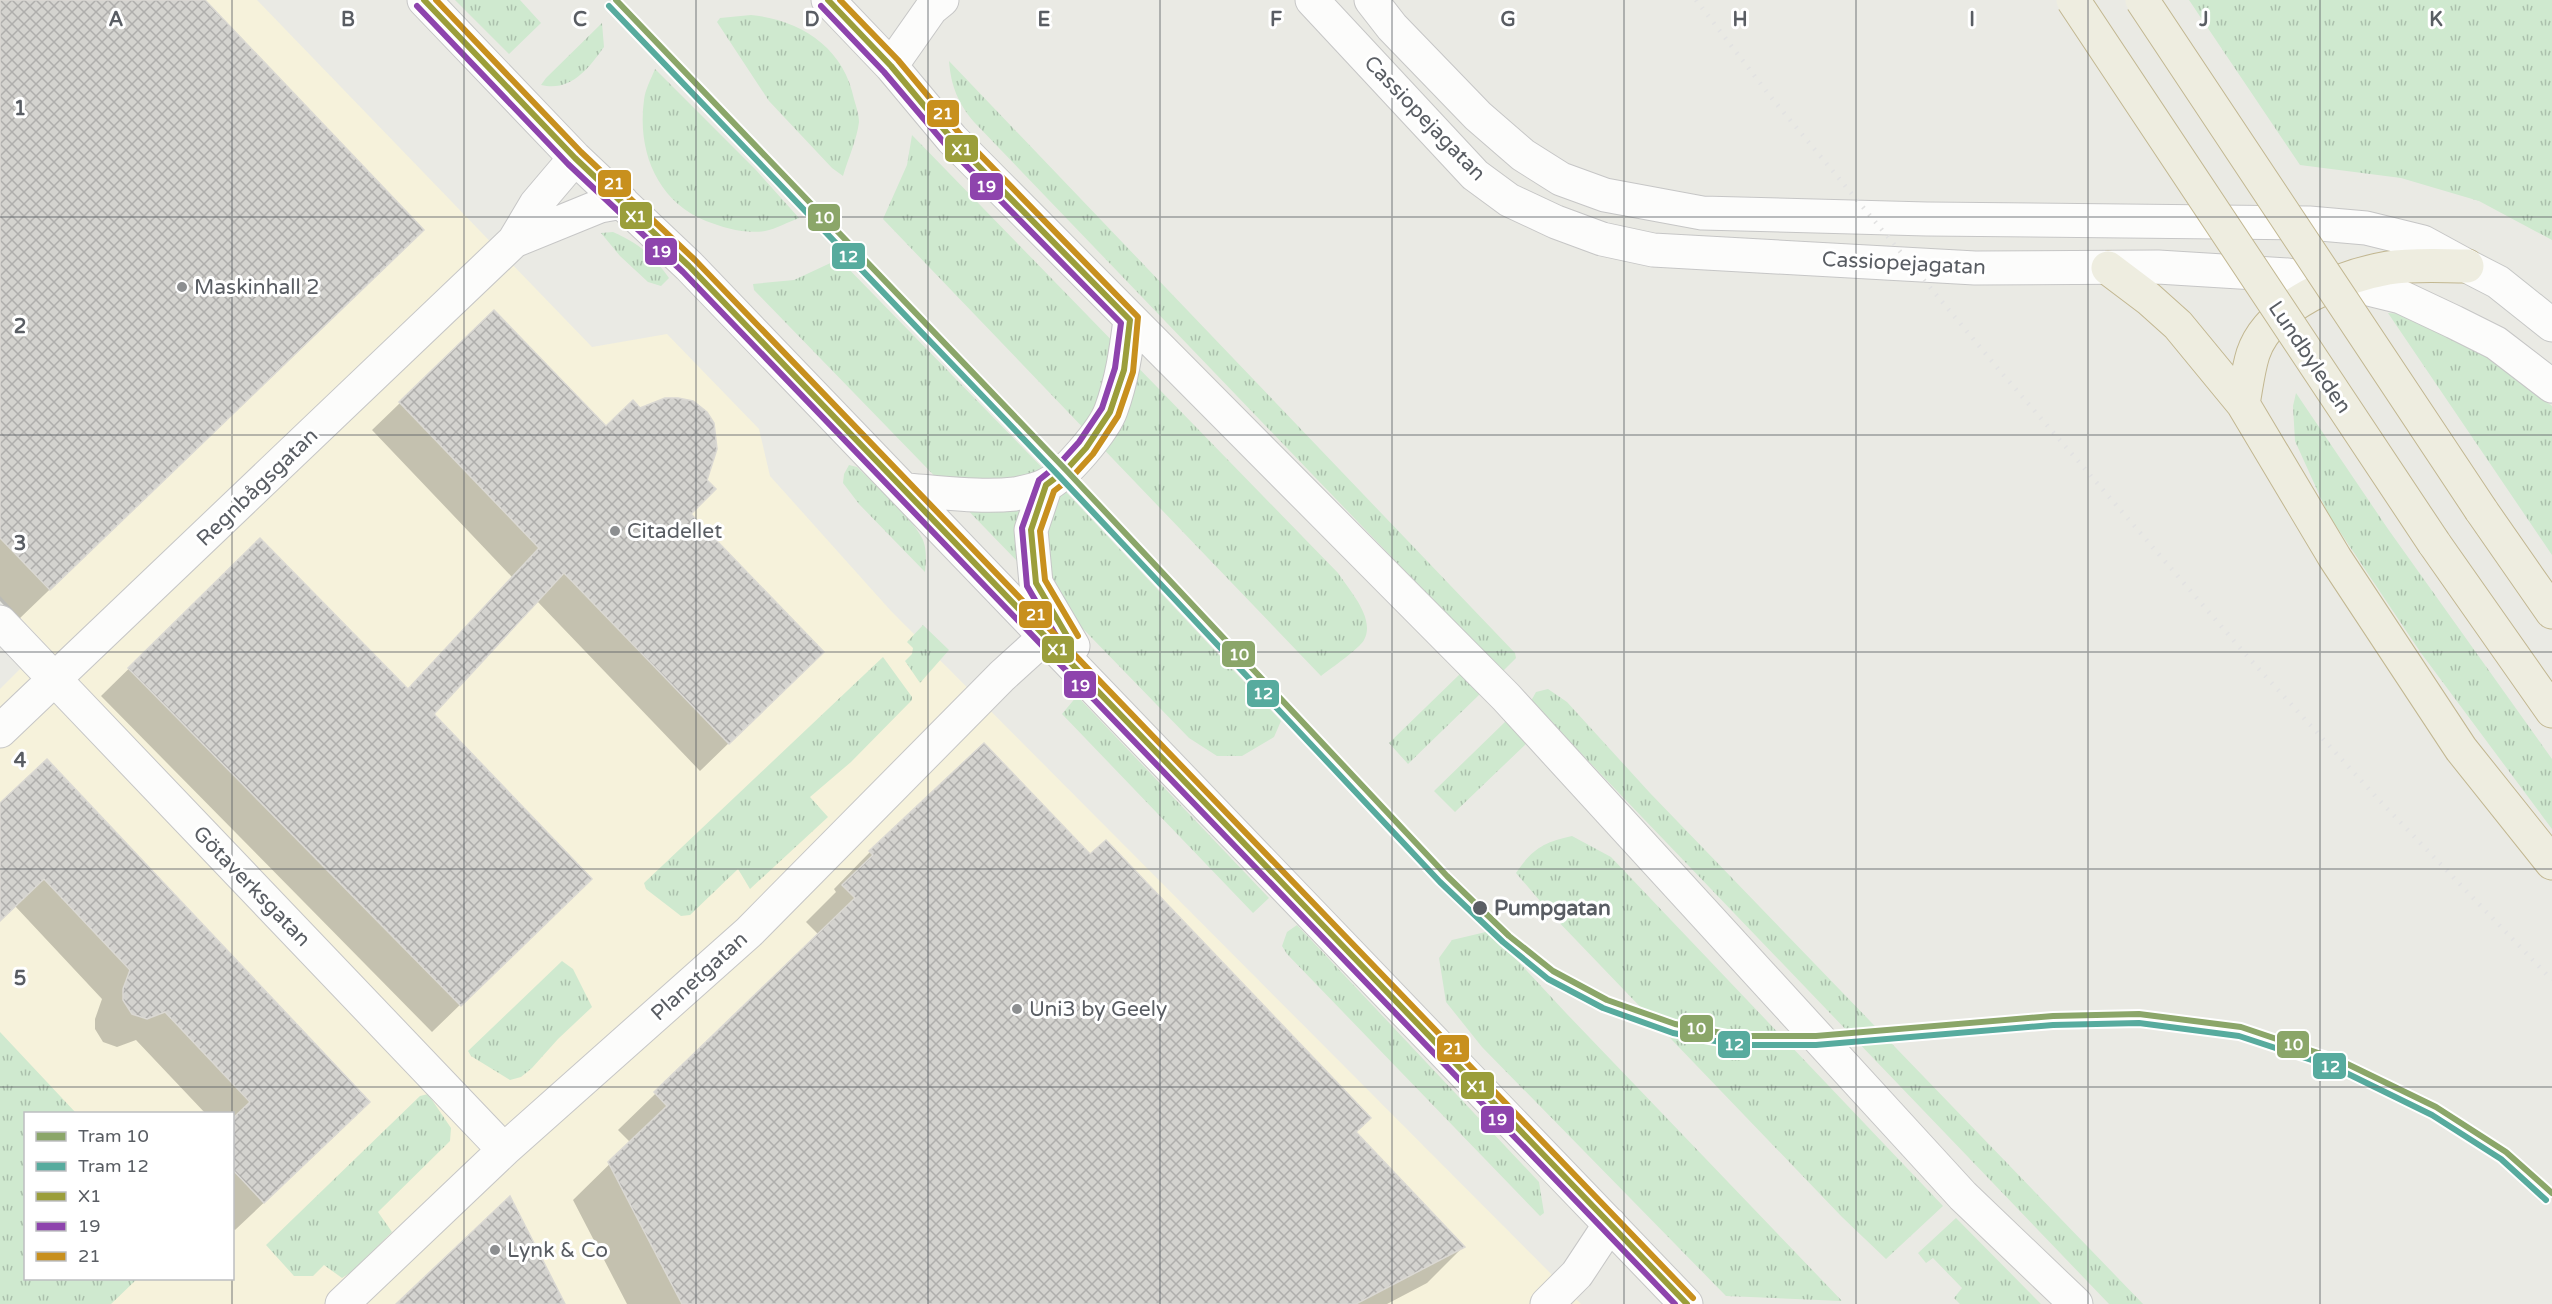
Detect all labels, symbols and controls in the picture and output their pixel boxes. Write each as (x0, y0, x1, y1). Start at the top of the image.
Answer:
text: A (109, 8, 124, 32)
text: B (341, 8, 355, 32)
text: C (573, 8, 587, 32)
text: D (804, 8, 820, 32)
text: E (1038, 8, 1051, 32)
text: F (1270, 8, 1282, 32)
text: G (1500, 8, 1516, 32)
text: H (1732, 8, 1748, 32)
text: I (1969, 8, 1975, 32)
text: J (2198, 8, 2209, 32)
text: K (2429, 8, 2443, 32)
street label: Cassiopejagatan (1359, 51, 1491, 186)
text: 1 (14, 97, 26, 121)
line badge: 21 (926, 99, 960, 128)
text: 21 (933, 104, 953, 124)
line badge: X1 (944, 134, 979, 163)
text: X1 (952, 140, 972, 160)
line badge: 21 (597, 169, 632, 198)
line badge: 19 (969, 172, 1004, 201)
text: 21 (604, 174, 624, 194)
text: 19 (976, 177, 996, 197)
line badge: X1 (619, 201, 653, 230)
line badge: 10 (807, 203, 841, 232)
text: X1 (626, 207, 646, 227)
text: 10 (814, 208, 834, 228)
line badge: 19 (644, 237, 678, 266)
text: 19 (651, 242, 671, 262)
line badge: 12 (831, 242, 866, 270)
text: 12 (838, 247, 858, 267)
street label: Cassiopejagatan (1821, 247, 1987, 280)
place label: Maskinhall 2 (194, 275, 319, 300)
marker: Maskinhall 2 (175, 280, 189, 294)
street label: Lundbyleden (2263, 296, 2356, 418)
text: 2 (14, 315, 26, 339)
street label: Regnbågsgatan (192, 423, 323, 551)
place label: Citadellet (627, 519, 722, 544)
marker: Citadellet (608, 524, 622, 538)
text: 3 (14, 532, 26, 556)
line badge: 21 (1018, 600, 1053, 629)
text: 21 (1026, 605, 1046, 625)
line badge: X1 (1041, 635, 1075, 664)
text: X1 (1048, 640, 1068, 660)
line badge: 10 (1221, 640, 1256, 668)
text: 10 (1229, 645, 1249, 665)
line badge: 19 (1063, 670, 1097, 699)
text: 19 (1070, 676, 1090, 696)
line badge: 12 (1246, 679, 1280, 708)
text: 12 (1253, 684, 1273, 704)
text: 4 (14, 749, 27, 773)
street label: Götaverksgatan (188, 821, 315, 952)
place label: Pumpgatan (1494, 896, 1611, 921)
marker: Pumpgatan (1471, 899, 1489, 917)
street label: Planetgatan (646, 927, 753, 1026)
text: 5 (14, 967, 26, 991)
place label: Uni3 by Geely (1029, 997, 1167, 1022)
marker: Uni3 by Geely (1010, 1002, 1024, 1016)
line badge: 10 (1679, 1014, 1714, 1043)
text: 10 (1686, 1019, 1706, 1039)
line badge: 12 (1717, 1030, 1751, 1059)
line badge: 10 (2276, 1030, 2310, 1059)
line badge: 21 (1436, 1034, 1470, 1063)
text: 12 (1724, 1035, 1744, 1055)
text: 10 (2283, 1035, 2303, 1055)
text: 21 (1443, 1039, 1463, 1059)
line badge: 12 (2312, 1052, 2347, 1080)
text: 12 (2320, 1057, 2340, 1077)
line badge: X1 (1460, 1071, 1495, 1100)
text: X1 (1467, 1077, 1487, 1097)
line badge: 19 (1480, 1105, 1515, 1134)
text: 19 (1487, 1110, 1507, 1130)
legend (24, 1112, 234, 1280)
text: Tram 10 (78, 1125, 149, 1147)
text: Tram 12 (78, 1155, 149, 1177)
text: X1 (78, 1185, 101, 1207)
text: 19 (78, 1215, 101, 1237)
place label: Lynk & Co (507, 1238, 608, 1263)
marker: Lynk & Co (488, 1243, 502, 1257)
text: 21 (78, 1245, 101, 1267)

